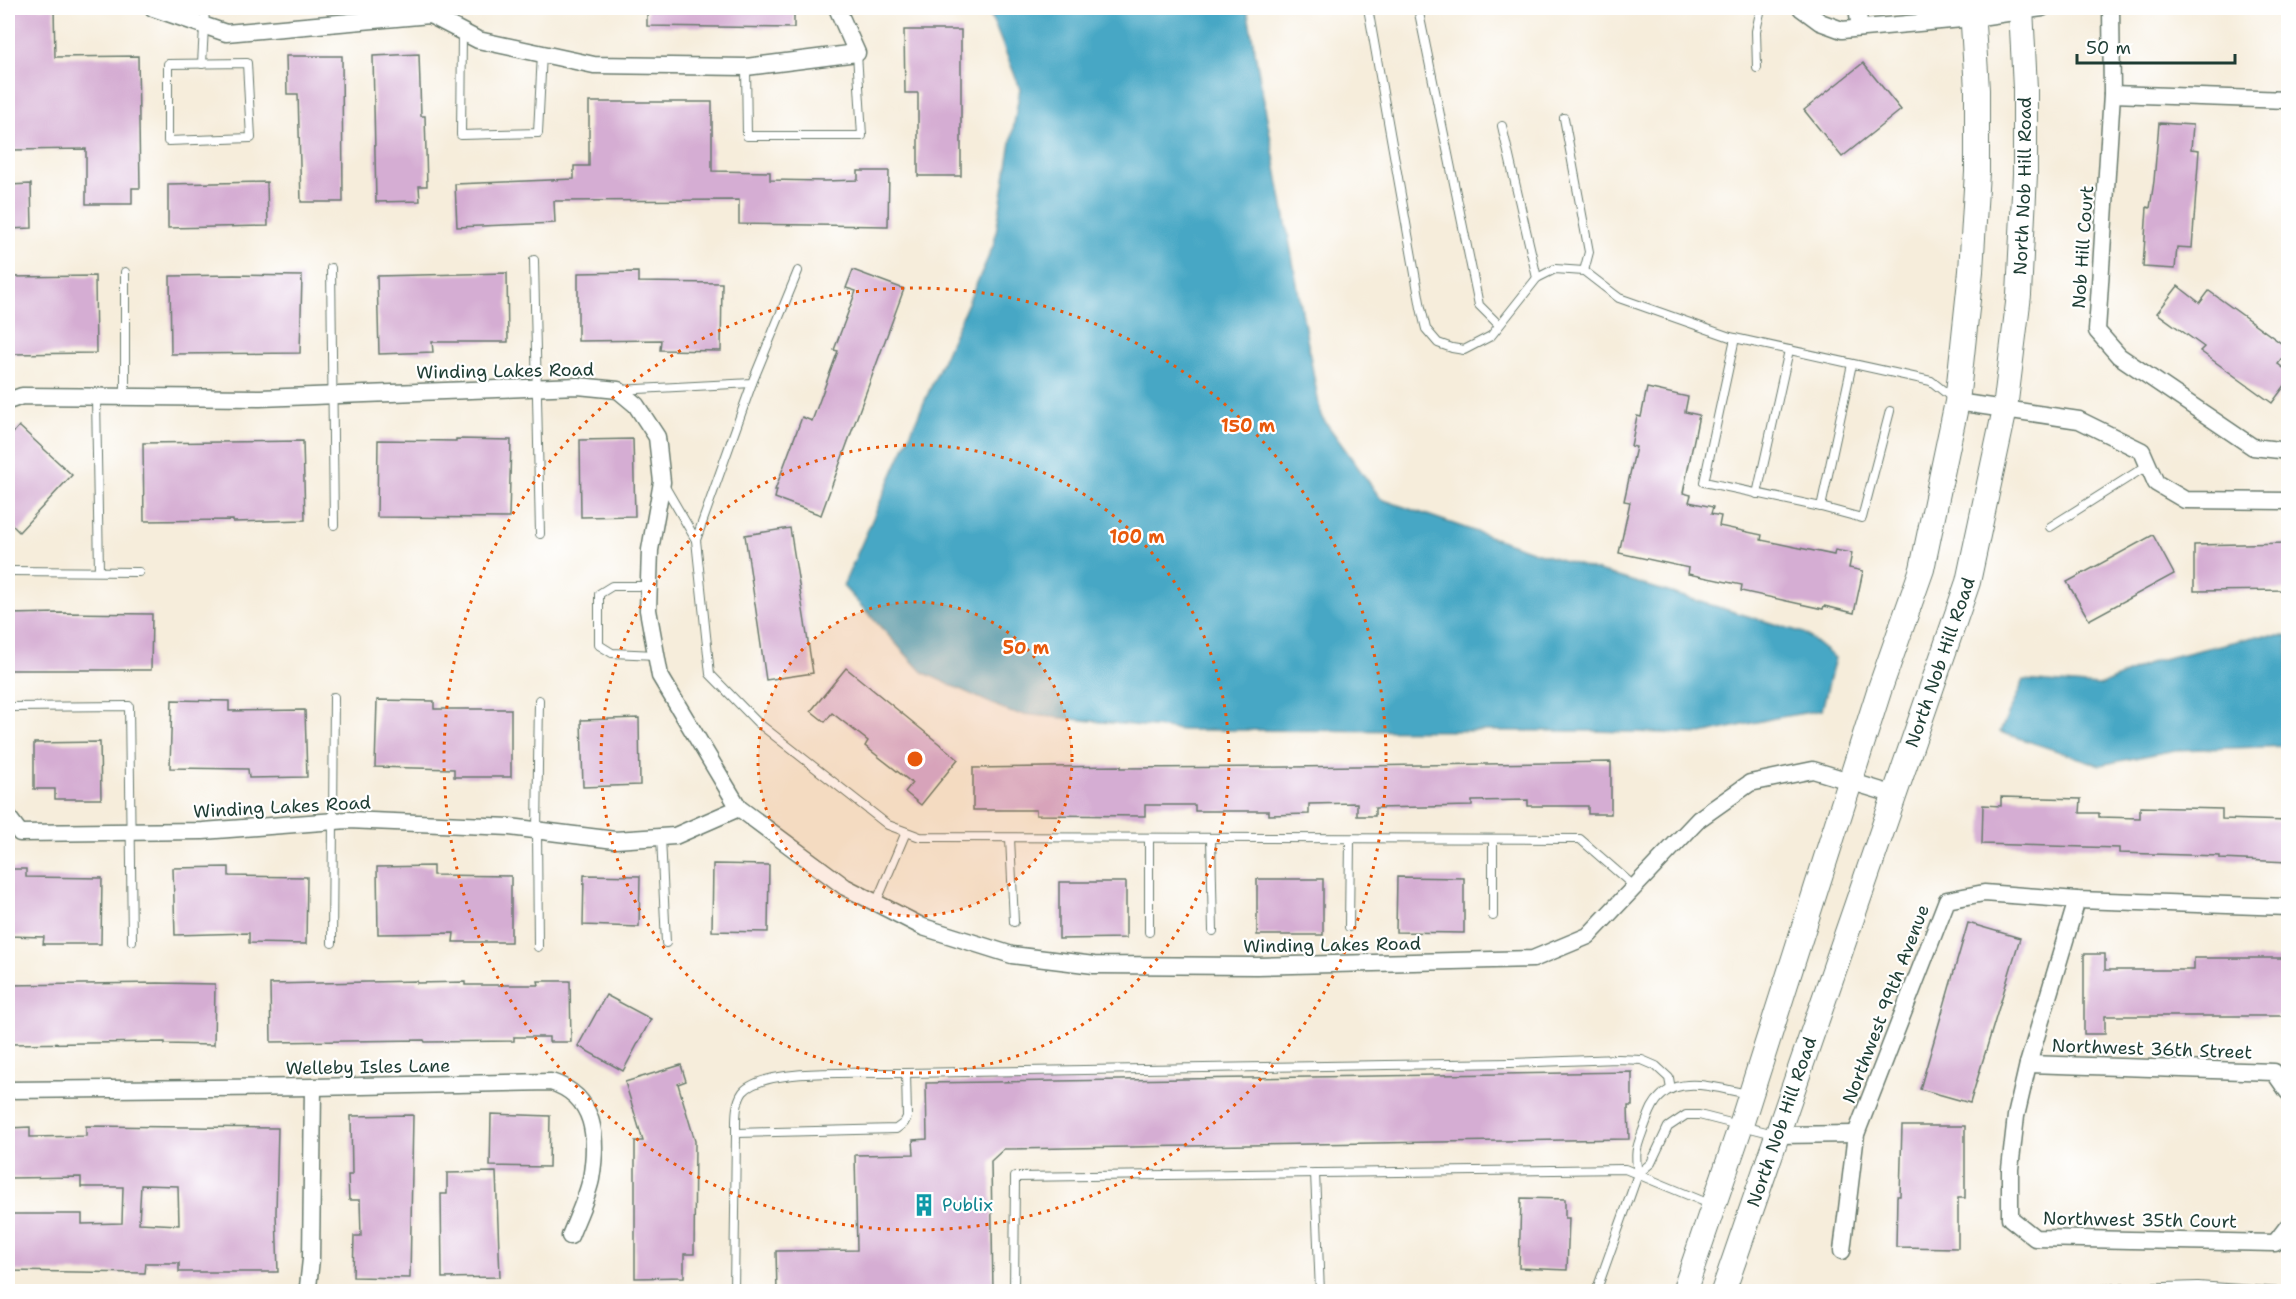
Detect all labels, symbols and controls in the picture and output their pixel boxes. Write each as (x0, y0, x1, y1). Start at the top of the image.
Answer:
scale bar (2077, 27, 2234, 65)
text: 50 m (2086, 36, 2131, 60)
street label: North Nob Hill Road (2008, 97, 2037, 276)
street label: Nob Hill Court (2067, 184, 2099, 309)
street label: Winding Lakes Road (416, 357, 594, 385)
text: 150 m (1221, 414, 1276, 438)
text: 100 m (1109, 525, 1165, 549)
street label: North Nob Hill Road (1900, 574, 1981, 751)
text: 50 m (1003, 636, 1050, 660)
centre of rings (905, 749, 925, 769)
street label: Winding Lakes Road (193, 790, 371, 824)
street label: Northwest 99th Avenue (1837, 901, 1935, 1107)
street label: Winding Lakes Road (1243, 931, 1421, 959)
street label: North Nob Hill Road (1741, 1034, 1822, 1210)
street label: Northwest 36th Street (2051, 1034, 2253, 1065)
street label: Welleby Isles Lane (285, 1054, 451, 1080)
building icon: Publix (911, 1192, 937, 1218)
place label: Publix (942, 1193, 993, 1217)
street label: Northwest 35th Court (2043, 1206, 2237, 1234)

